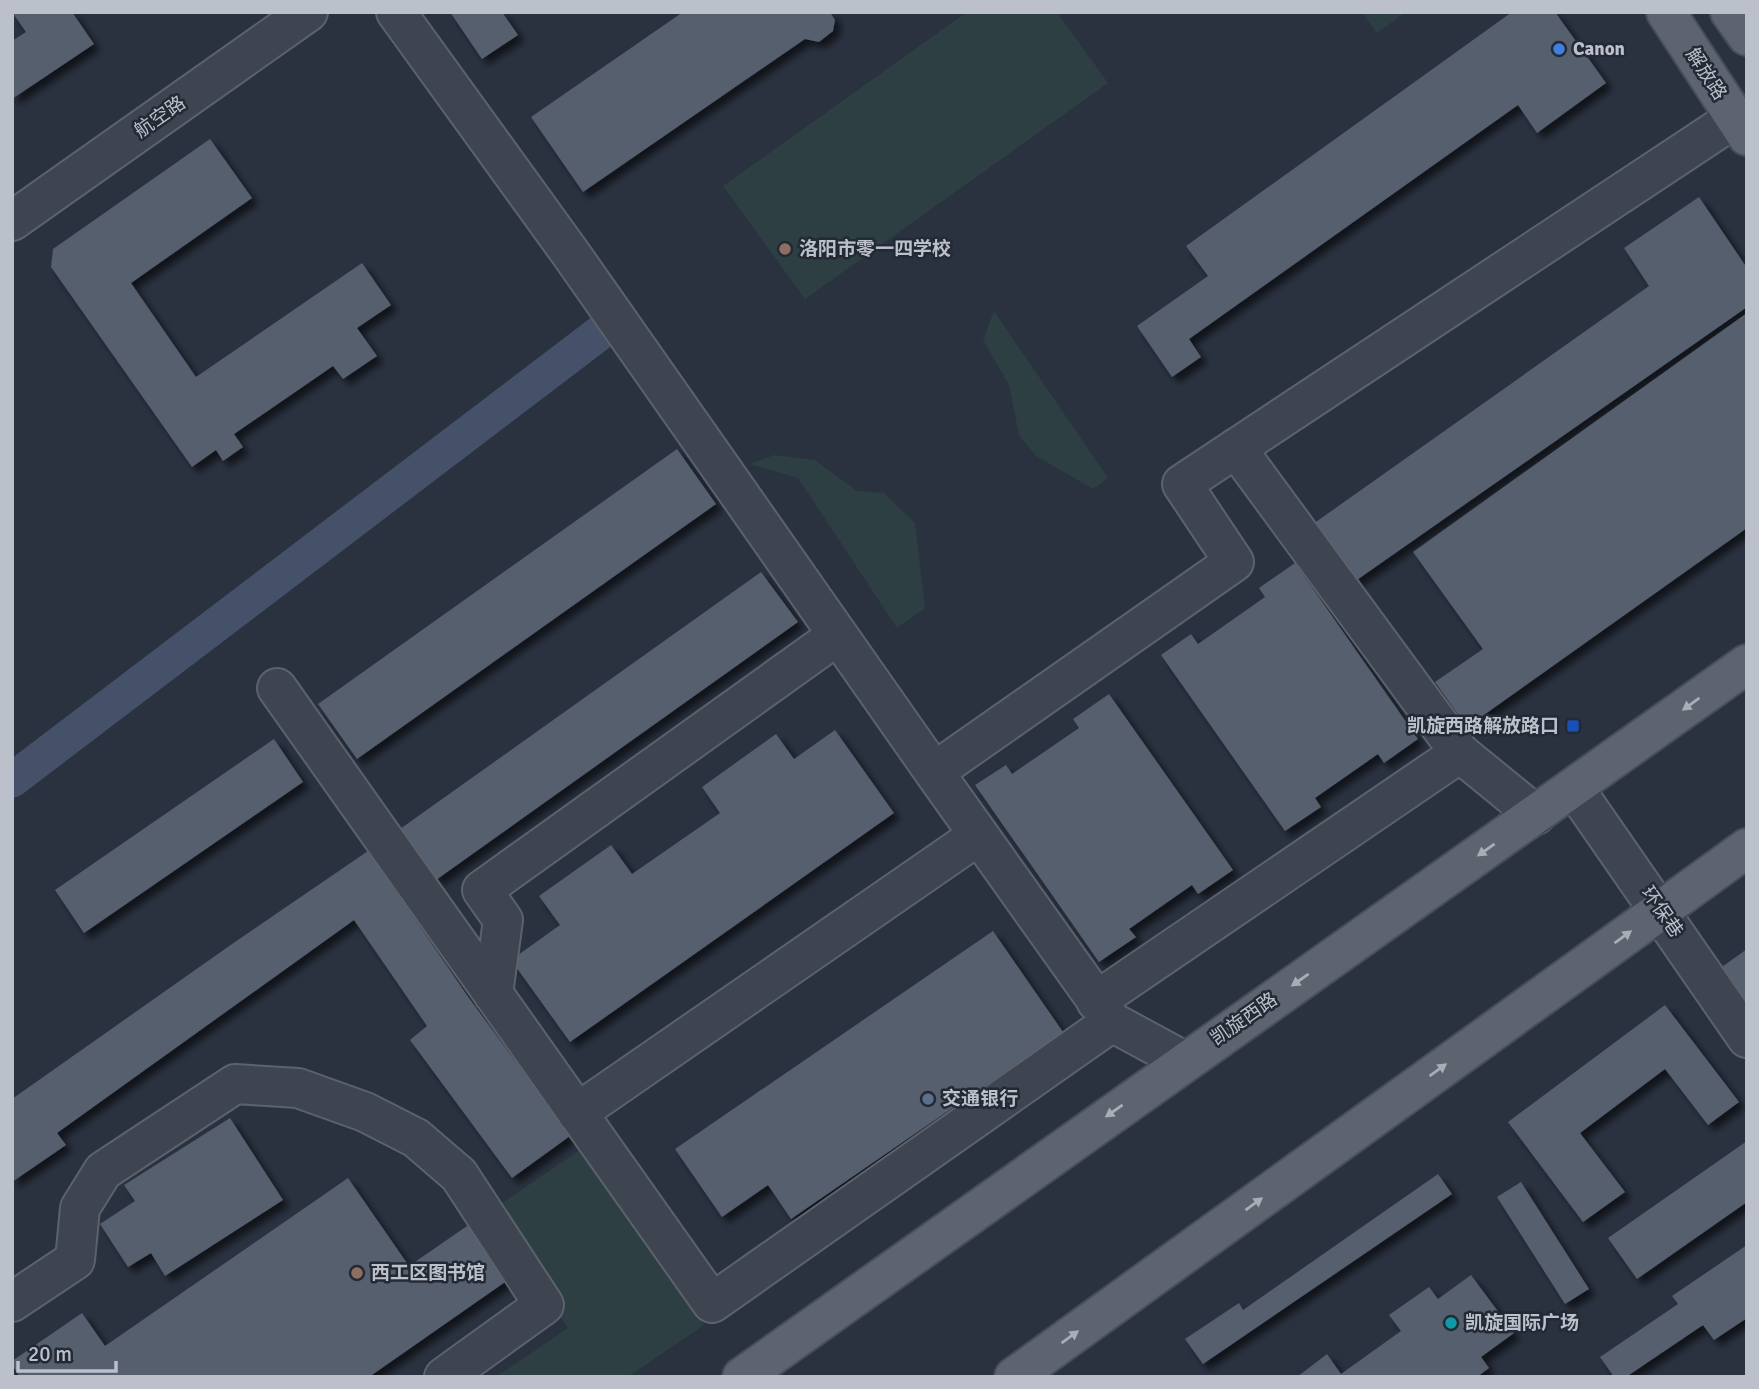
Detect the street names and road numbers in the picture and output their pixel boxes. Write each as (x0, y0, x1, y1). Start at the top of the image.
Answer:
street label: 解放路 (1680, 44, 1732, 104)
street label: 航空路 (130, 91, 190, 143)
street label: 环保巷 (1636, 882, 1688, 942)
street label: 凯旋西路 (1206, 987, 1282, 1051)

